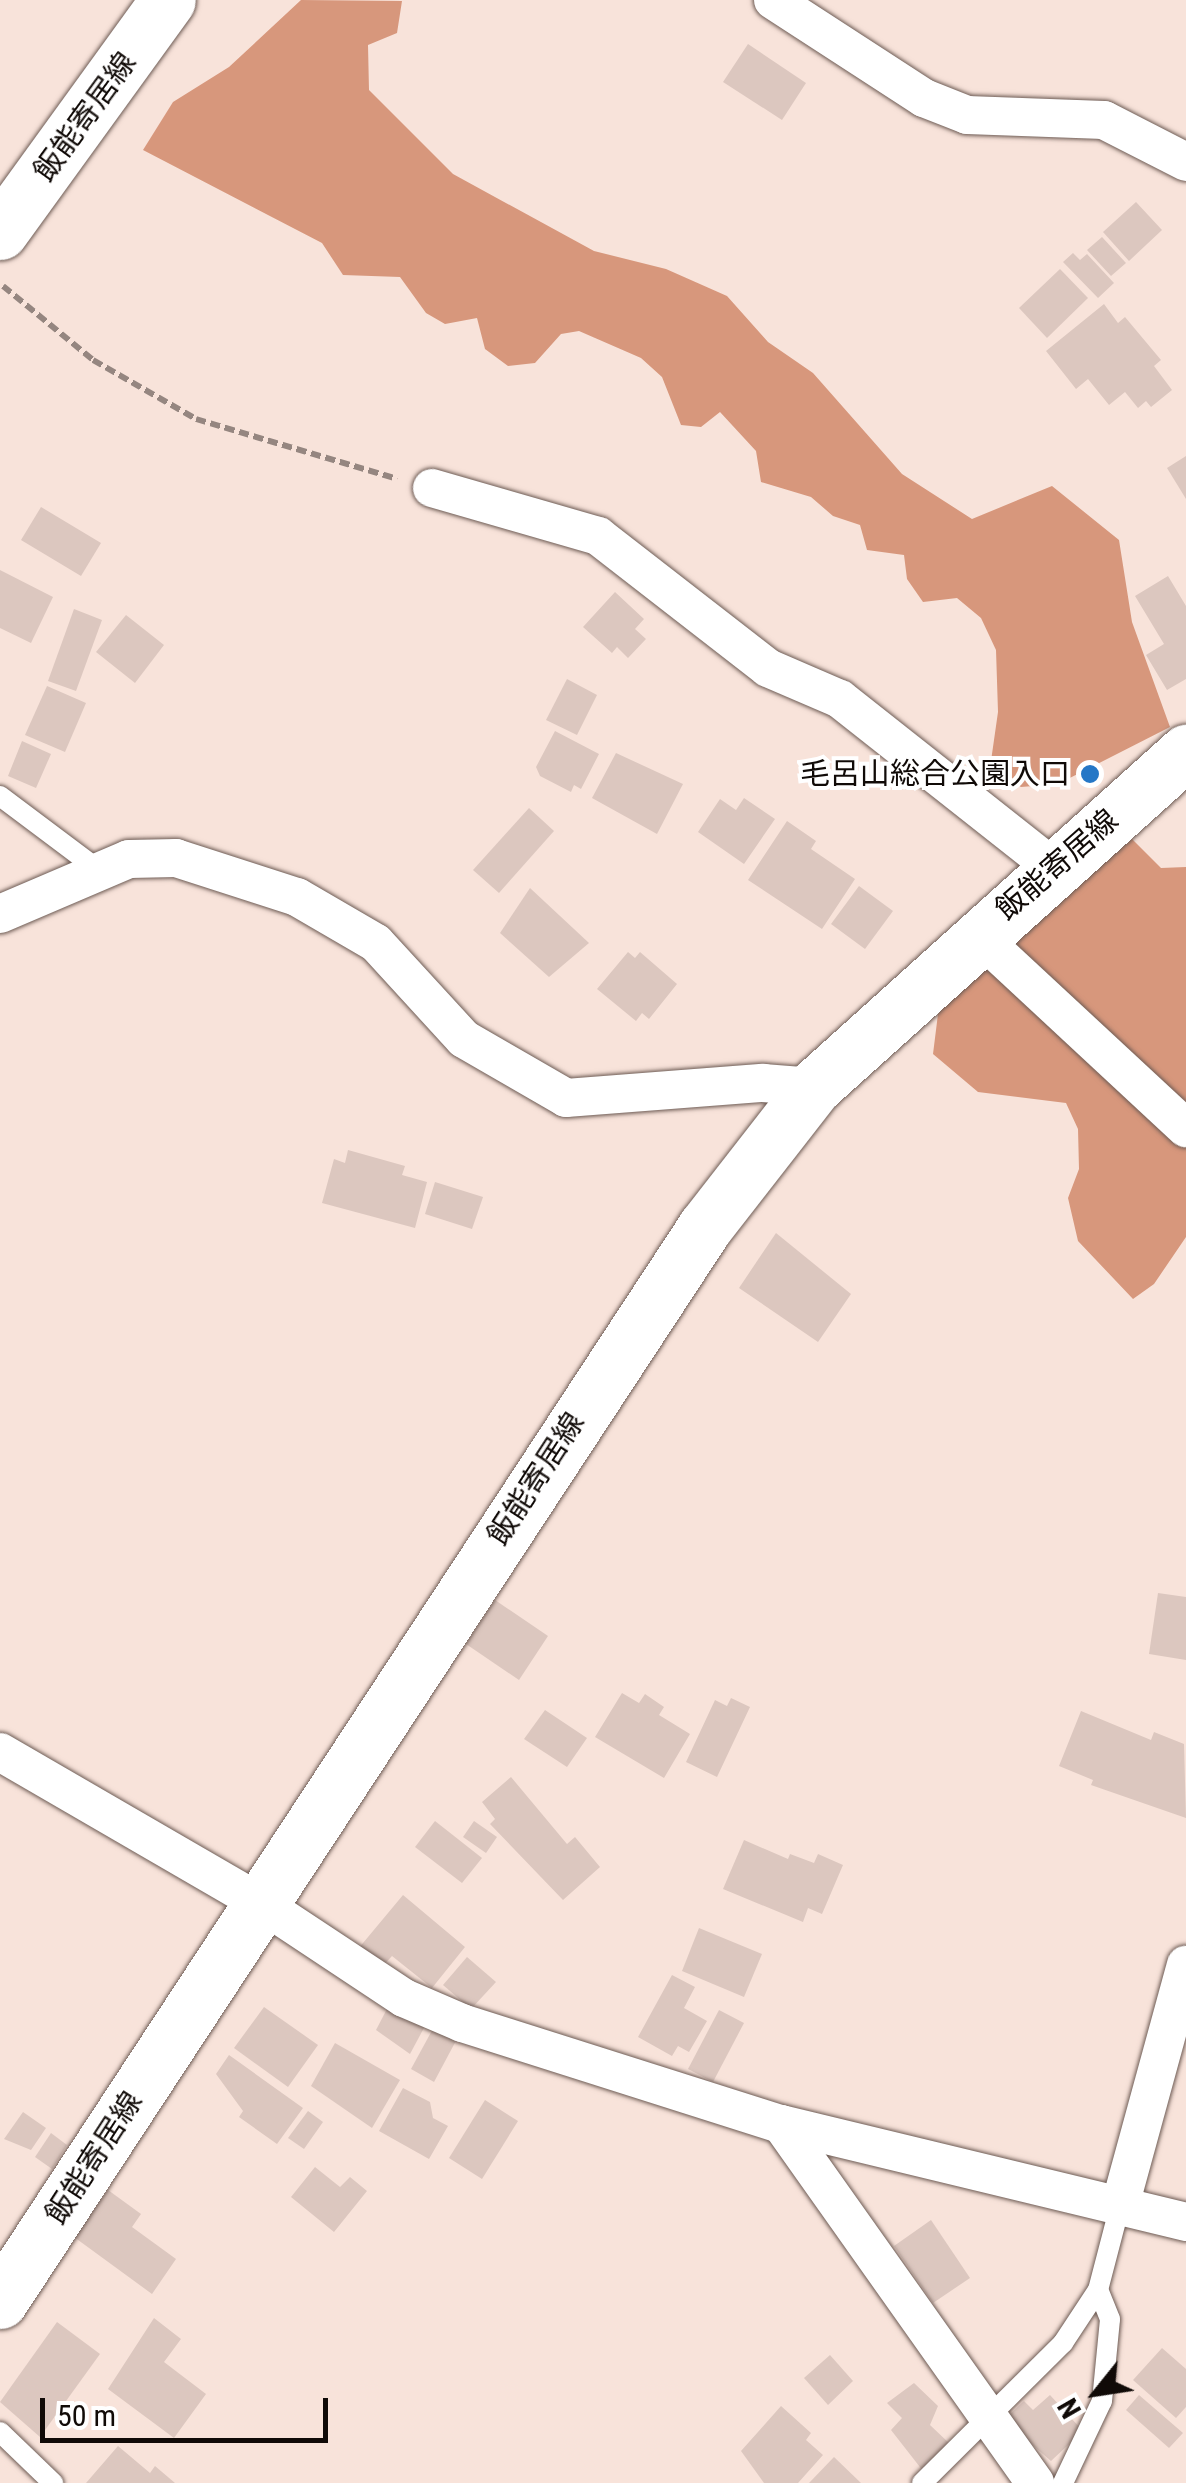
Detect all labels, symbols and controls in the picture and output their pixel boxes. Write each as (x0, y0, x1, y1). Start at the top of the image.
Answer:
street label: 飯能寄居線 (26, 46, 144, 188)
place label: 毛呂山総合公園入口 (800, 756, 1070, 792)
marker: 毛呂山総合公園入口 (1079, 763, 1101, 785)
street label: 飯能寄居線 (989, 802, 1125, 928)
street label: 飯能寄居線 (480, 1406, 592, 1552)
street label: 飯能寄居線 (38, 2085, 150, 2231)
north arrow (1046, 2343, 1146, 2443)
scale bar (45, 2378, 332, 2440)
text: N (1051, 2393, 1088, 2424)
text: 50 m (57, 2398, 116, 2433)

